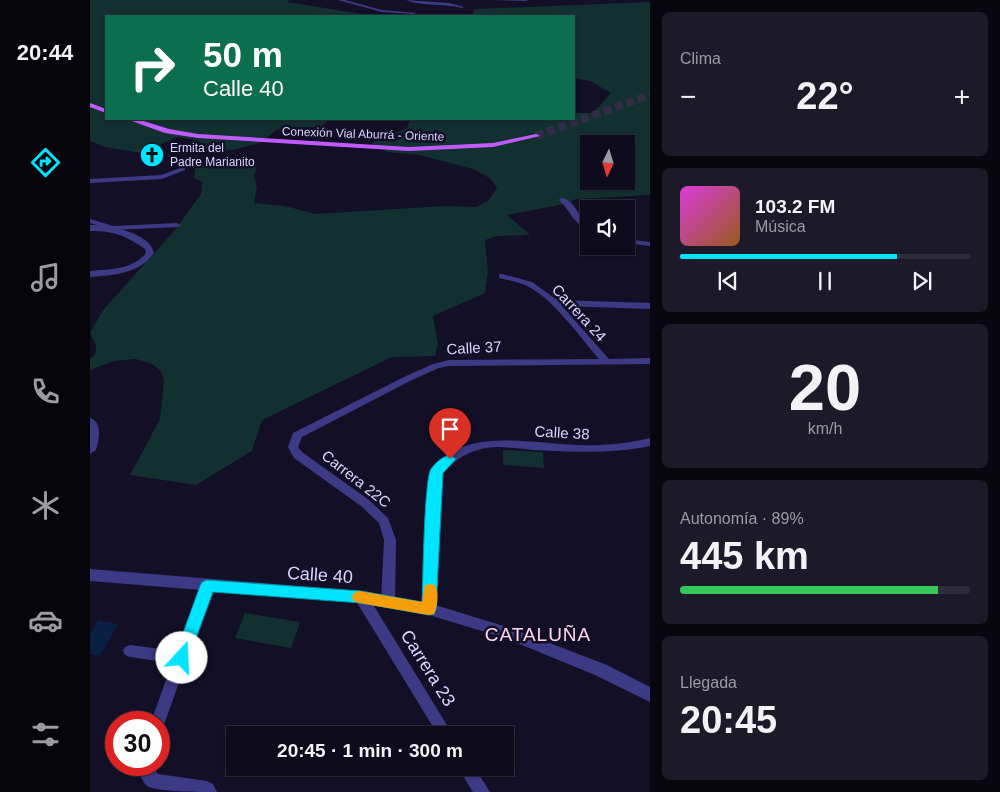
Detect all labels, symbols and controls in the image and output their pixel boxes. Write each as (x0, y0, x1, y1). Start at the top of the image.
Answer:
icon: right (120, 35, 185, 100)
text: 50 m (203, 35, 283, 74)
text: 20:44 (17, 40, 73, 65)
text: Clima (680, 50, 721, 67)
text: 22° (796, 75, 854, 117)
text: Calle 40 (203, 76, 284, 101)
text: − (680, 81, 696, 112)
text: + (954, 81, 970, 112)
street label: Conexión Vial Aburrá - Oriente (282, 124, 445, 144)
north arrow (580, 135, 635, 190)
map controls (580, 135, 635, 255)
place label: Ermita del Padre Marianito (170, 141, 255, 169)
church icon: Ermita del Padre Marianito (139, 142, 165, 168)
icon: directions (28, 145, 63, 180)
text: 103.2 FM (755, 196, 835, 217)
button: sound (580, 200, 635, 255)
text: Música (755, 218, 806, 235)
icon: music (28, 260, 63, 295)
icon: previous (714, 267, 742, 295)
icon: pause (811, 267, 839, 295)
icon: next (908, 267, 936, 295)
street label: Carrera 24 (549, 281, 610, 345)
street label: Calle 37 (446, 338, 502, 357)
text: 20 (789, 351, 861, 424)
icon: phone (28, 374, 63, 409)
pin (429, 408, 471, 459)
icon: arrive (436, 415, 464, 443)
text: km/h (808, 420, 842, 437)
street label: Calle 38 (534, 423, 590, 442)
street label: Carrera 22C (319, 447, 394, 511)
icon: climate (28, 488, 63, 523)
text: Autonomía · 89% (680, 510, 804, 527)
text: 445 km (680, 535, 809, 577)
street label: Calle 40 (286, 563, 354, 587)
icon: car (28, 603, 63, 638)
district label: CATALUÑA (485, 624, 591, 645)
street label: Carrera 23 (397, 626, 459, 710)
position arrow (155, 631, 207, 683)
text: Llegada (680, 674, 737, 691)
text: 20:45 (680, 699, 777, 741)
speed limit sign: 30 (105, 711, 170, 776)
icon: filters (28, 717, 63, 752)
text: 20:45 · 1 min · 300 m (277, 740, 463, 761)

